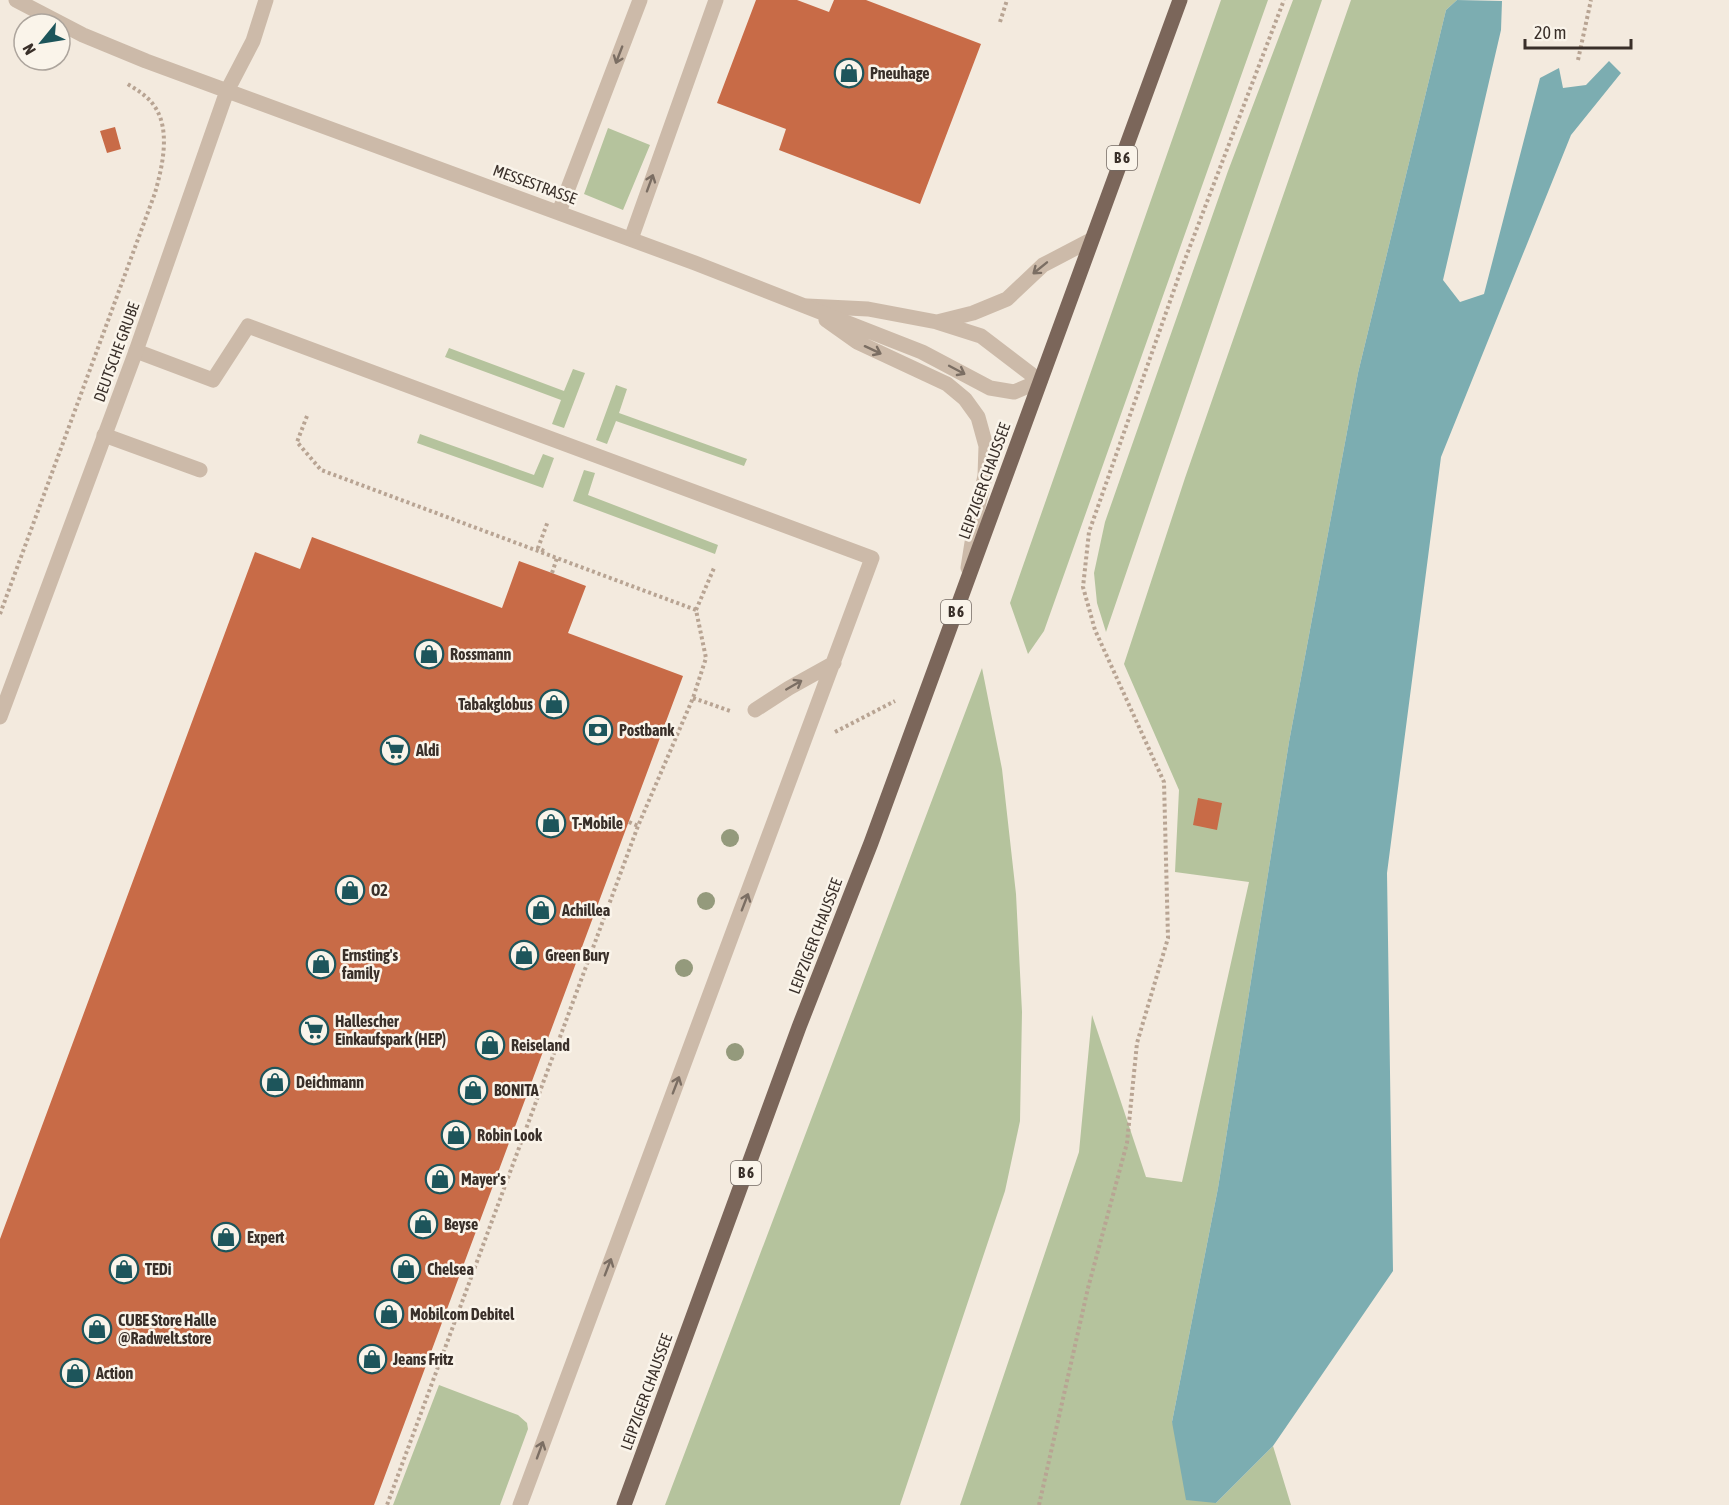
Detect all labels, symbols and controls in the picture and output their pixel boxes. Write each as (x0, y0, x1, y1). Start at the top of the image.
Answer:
north arrow (12, 12, 72, 72)
scale bar (1525, 12, 1632, 50)
text: 20 m (1534, 22, 1566, 43)
text: N (19, 41, 39, 58)
one-way arrow (613, 45, 624, 63)
shop icon: Pneuhage (833, 57, 865, 89)
place label: Pneuhage (870, 64, 930, 82)
road number: B 6 (1107, 146, 1137, 170)
street label: MESSESTRASSE (491, 161, 579, 208)
one-way arrow (646, 175, 657, 193)
one-way arrow (1033, 262, 1049, 275)
street label: DEUTSCHE GRUBE (90, 300, 142, 404)
one-way arrow (863, 344, 881, 356)
one-way arrow (948, 364, 965, 376)
street label: LEIPZIGER CHAUSSEE (955, 420, 1013, 542)
road number: B 6 (941, 600, 971, 624)
shop icon: Rossmann (413, 638, 445, 670)
place label: Rossmann (450, 645, 512, 663)
one-way arrow (785, 679, 802, 691)
shop icon: Tabakglobus (538, 688, 570, 720)
place label: Tabakglobus (458, 695, 533, 713)
bank icon: Postbank (582, 714, 614, 746)
place label: Postbank (619, 721, 675, 739)
supermarket icon: Aldi (379, 734, 411, 766)
place label: Aldi (415, 741, 440, 759)
shop icon: T-Mobile (535, 807, 567, 839)
place label: T-Mobile (572, 814, 623, 832)
shop icon: O2 (334, 874, 366, 906)
street label: LEIPZIGER CHAUSSEE (785, 875, 845, 996)
place label: O2 (371, 881, 388, 899)
one-way arrow (740, 893, 751, 912)
shop icon: Achillea (525, 894, 557, 926)
place label: Achillea (561, 901, 610, 919)
shop icon: Green Bury (508, 939, 540, 971)
place label: Ernsting's family (341, 946, 398, 982)
place label: Green Bury (545, 946, 610, 964)
shop icon: Ernsting's family (305, 948, 337, 980)
place label: Hallescher Einkaufspark (HEP) (335, 1012, 446, 1048)
supermarket icon: Hallescher Einkaufspark (HEP) (298, 1014, 330, 1046)
shop icon: Reiseland (474, 1029, 506, 1061)
place label: Reiseland (511, 1036, 570, 1054)
shop icon: Deichmann (259, 1066, 291, 1098)
place label: Deichmann (296, 1073, 364, 1091)
shop icon: BONITA (457, 1074, 489, 1106)
one-way arrow (672, 1076, 683, 1094)
place label: BONITA (494, 1081, 539, 1099)
shop icon: Robin Look (440, 1119, 472, 1151)
place label: Robin Look (477, 1126, 543, 1144)
road number: B 6 (731, 1161, 761, 1185)
shop icon: Mayer's (424, 1163, 456, 1195)
place label: Mayer's (461, 1170, 506, 1188)
shop icon: Beyse (407, 1208, 439, 1240)
place label: Beyse (444, 1215, 478, 1233)
shop icon: Expert (210, 1221, 242, 1253)
place label: Expert (247, 1228, 285, 1246)
shop icon: TEDi (108, 1253, 140, 1285)
shop icon: Chelsea (390, 1253, 422, 1285)
one-way arrow (603, 1258, 614, 1277)
place label: TEDi (145, 1260, 172, 1278)
place label: Chelsea (427, 1260, 474, 1278)
shop icon: Mobilcom Debitel (373, 1298, 405, 1330)
place label: Mobilcom Debitel (410, 1305, 515, 1323)
place label: CUBE Store Halle @Radwelt.store (118, 1311, 216, 1347)
shop icon: CUBE Store Halle @Radwelt.store (81, 1313, 113, 1345)
street label: LEIPZIGER CHAUSSEE (617, 1331, 675, 1453)
shop icon: Jeans Fritz (356, 1343, 388, 1375)
place label: Jeans Fritz (392, 1350, 454, 1368)
shop icon: Action (59, 1357, 91, 1389)
place label: Action (95, 1364, 134, 1382)
one-way arrow (536, 1441, 547, 1460)

